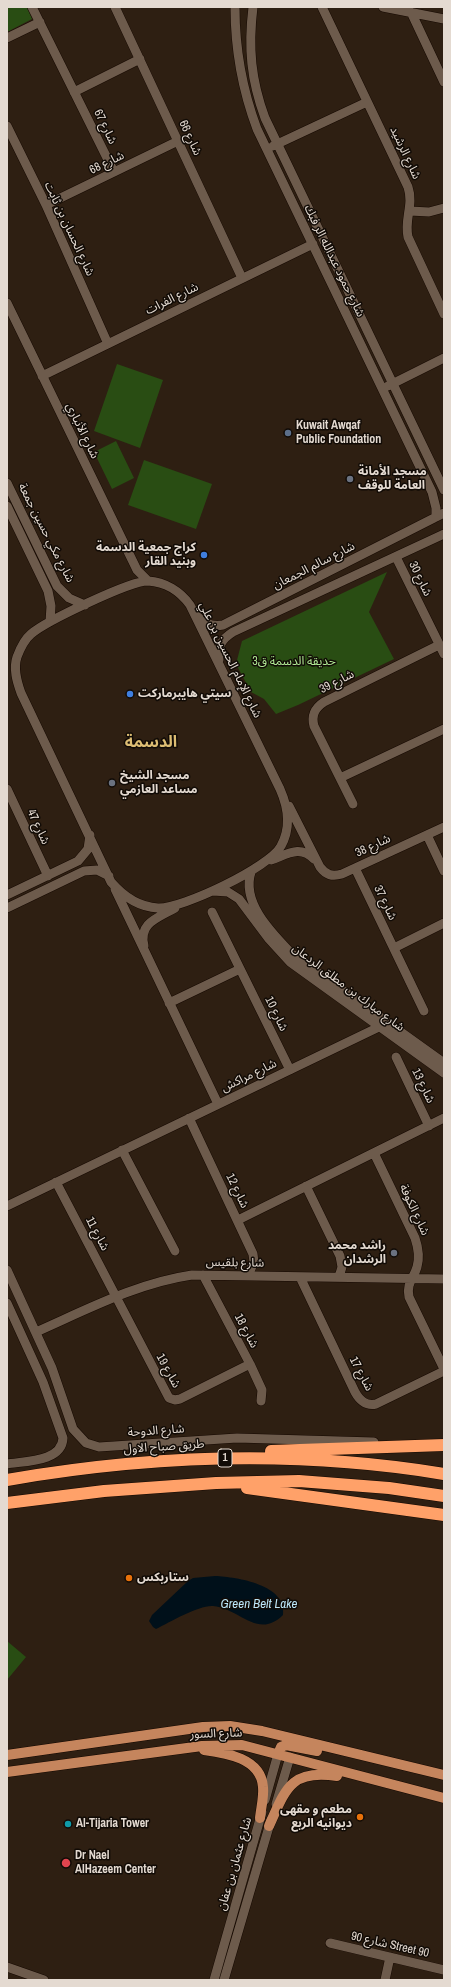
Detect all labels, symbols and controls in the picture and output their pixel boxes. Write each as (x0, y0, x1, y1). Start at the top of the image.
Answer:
street label: شارع 67 (90, 107, 120, 147)
street label: شارع 66 (176, 118, 204, 158)
street label: شارع الرشيد (386, 124, 424, 182)
street label: شارع 68 (87, 148, 127, 178)
street label: شارع الحسان بن ثابت (41, 179, 97, 279)
street label: شارع حمود عبدالله الر فبك (301, 203, 367, 319)
street label: شارع الفرات (143, 280, 201, 318)
street label: شارع الأنباري (62, 401, 102, 461)
place label: Kuwait Awqaf Public Foundation (296, 419, 381, 447)
marker: Kuwait Awqaf Public Foundation (283, 428, 293, 438)
place label: مسجد الأمانة العامة للوقف (358, 465, 427, 493)
marker: مسجد الأمانة العامة للوقف (345, 474, 355, 484)
street label: شارع مكي حسين جمعة (15, 481, 77, 585)
street label: شارع سالم الجمعان (271, 539, 357, 593)
place label: كراج جمعية الدسمة وبنيد القار (96, 541, 196, 569)
marker: كراج جمعية الدسمة وبنيد القار (199, 550, 209, 560)
street label: شارع 30 (405, 559, 435, 599)
street label: شارع الإمام الحسين بن علي (196, 600, 264, 720)
park label: حديقة الدسمة ق3 (252, 655, 336, 669)
street label: شارع 39 (317, 667, 357, 697)
place label: سيتي هايبرماركت (138, 687, 231, 701)
marker: سيتي هايبرماركت (125, 689, 135, 699)
district label: الدسمة (125, 733, 177, 753)
place label: مسجد الشيخ مساعد العازمي (120, 769, 198, 797)
marker: مسجد الشيخ مساعد العازمي (107, 778, 117, 788)
street label: شارع 47 (24, 807, 52, 847)
street label: شارع 38 (353, 832, 393, 860)
street label: شارع 37 (370, 883, 400, 923)
street label: شارع مبارك بن مطلق الردعان (289, 941, 407, 1035)
street label: شارع 10 (261, 994, 291, 1034)
street label: شارع مراكش (219, 1056, 279, 1096)
street label: شارع 13 (408, 1066, 438, 1106)
street label: شارع 12 (222, 1171, 252, 1211)
street label: شارع الكوفة (396, 1182, 432, 1238)
street label: شارع 11 (82, 1215, 112, 1253)
place label: راشد محمد الرشدان (328, 1239, 386, 1267)
marker: راشد محمد الرشدان (389, 1248, 399, 1258)
street label: شارع بلقيس (206, 1255, 264, 1271)
street label: شارع 18 (231, 1311, 261, 1351)
street label: شارع 19 (153, 1351, 183, 1391)
street label: شارع 17 (346, 1354, 376, 1394)
street label: شارع الدوحة (127, 1422, 185, 1440)
street label: طريق صباح الاول (123, 1437, 205, 1457)
road number: 1 (218, 1449, 232, 1467)
place label: ستاربكس (137, 1571, 189, 1585)
marker: ستاربكس (124, 1573, 134, 1583)
water label: Green Belt Lake (220, 1597, 298, 1613)
street label: شارع السور (190, 1726, 242, 1742)
place label: مطعم و مقهى ديوانيه الربع (280, 1803, 352, 1831)
marker: مطعم و مقهى ديوانيه الربع (355, 1812, 365, 1822)
street label: شارع عثمان بن عفان (215, 1816, 255, 1912)
place label: Al-Tijaria Tower (76, 1817, 149, 1831)
marker: Al-Tijaria Tower (63, 1819, 73, 1829)
place label: Dr Nael AlHazeem Center (75, 1849, 156, 1877)
marker: Dr Nael AlHazeem Center (60, 1857, 72, 1869)
street label: شارع 90 Street 90 (350, 1929, 430, 1961)

